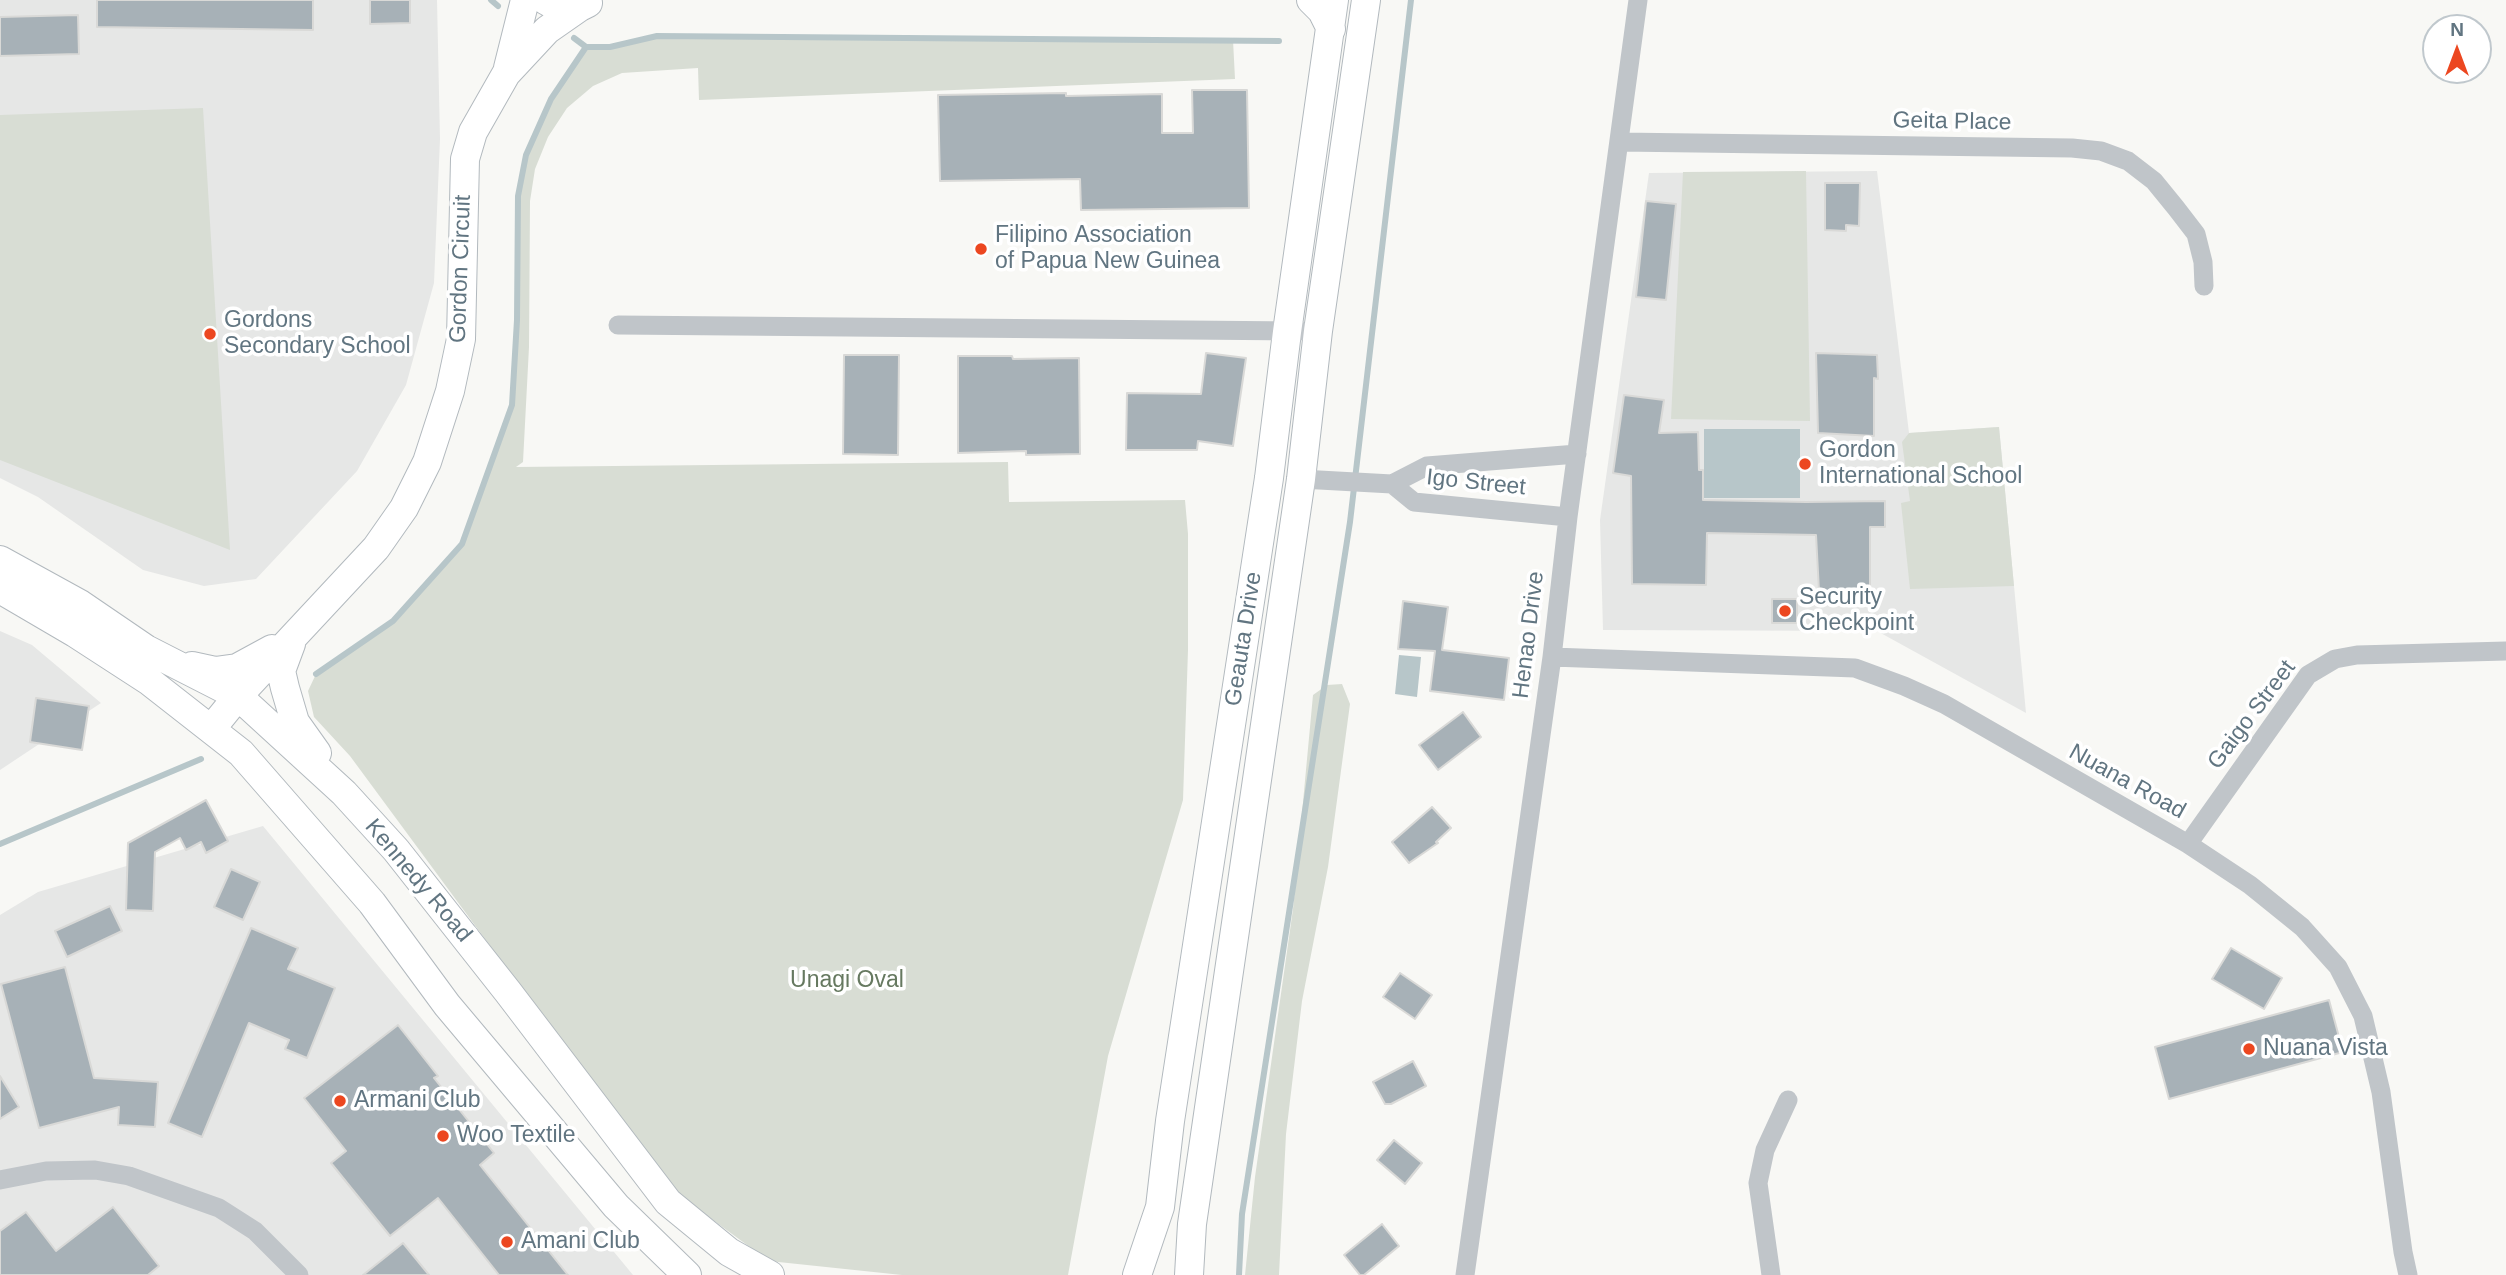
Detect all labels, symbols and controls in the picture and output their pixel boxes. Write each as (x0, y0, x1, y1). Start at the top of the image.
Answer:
north arrow (2422, 14, 2492, 84)
text: N (2450, 19, 2464, 40)
street label: Geita Place (1892, 107, 2012, 137)
street label: Gordon Circuit (445, 194, 477, 344)
place label: Filipino Association of Papua New Guinea (995, 222, 1220, 276)
marker: Filipino Association of Papua New Guinea (973, 241, 989, 257)
place label: Gordons Secondary School (224, 307, 411, 361)
marker: Gordons Secondary School (202, 326, 218, 342)
place label: Gordon International School (1819, 437, 2022, 491)
marker: Gordon International School (1797, 456, 1813, 472)
street label: Igo Street (1425, 464, 1527, 502)
street label: Geauta Drive (1220, 570, 1268, 708)
street label: Henao Drive (1508, 570, 1550, 700)
place label: Security Checkpoint (1799, 584, 1914, 638)
marker: Security Checkpoint (1777, 603, 1793, 619)
street label: Gaigo Street (2202, 655, 2302, 775)
street label: Nuana Road (2064, 739, 2190, 825)
street label: Kennedy Road (359, 814, 477, 948)
park label: Unagi Oval (790, 967, 904, 995)
place label: Nuana Vista (2263, 1035, 2388, 1063)
marker: Nuana Vista (2241, 1041, 2257, 1057)
place label: Armani Club (354, 1087, 481, 1115)
marker: Armani Club (332, 1093, 348, 1109)
place label: Woo Textile (457, 1122, 575, 1150)
marker: Woo Textile (435, 1128, 451, 1144)
place label: Amani Club (521, 1228, 640, 1256)
marker: Amani Club (499, 1234, 515, 1250)

